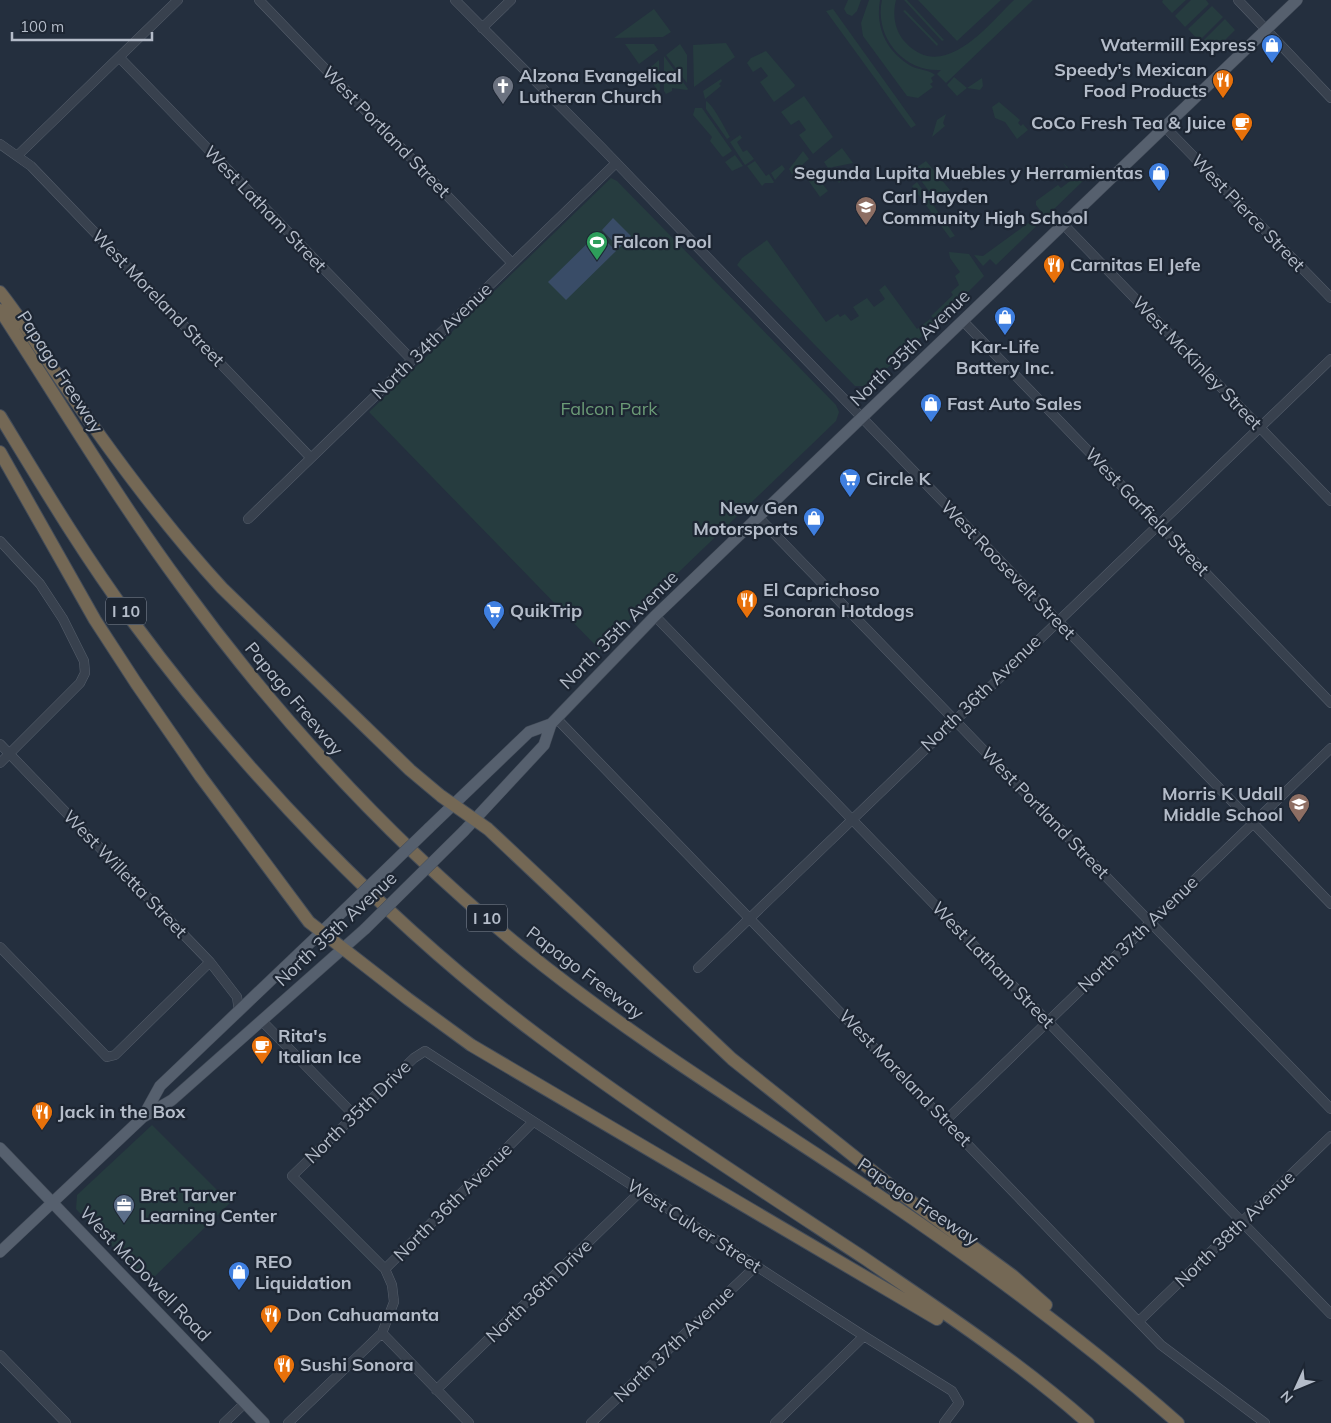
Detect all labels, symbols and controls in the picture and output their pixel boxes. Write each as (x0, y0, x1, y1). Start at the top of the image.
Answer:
scale bar (12, 10, 152, 42)
text: 100 m (20, 17, 64, 36)
place label: Watermill Express (1100, 33, 1256, 56)
shop icon: Watermill Express (1260, 33, 1284, 64)
place label: Speedy's Mexican Food Products (1054, 58, 1207, 102)
street label: West Portland Street (318, 61, 455, 202)
place label: Alzona Evangelical Lutheran Church (519, 64, 682, 108)
restaurant icon: Speedy's Mexican Food Products (1211, 68, 1235, 99)
church icon: Alzona Evangelical Lutheran Church (491, 74, 515, 105)
place label: CoCo Fresh Tea & Juice (1031, 111, 1226, 134)
cafe icon: CoCo Fresh Tea & Juice (1230, 111, 1254, 142)
street label: West Latham Street (199, 141, 332, 277)
street label: West Pierce Street (1187, 149, 1310, 276)
place label: Segunda Lupita Muebles y Herramientas (794, 161, 1143, 184)
shop icon: Segunda Lupita Muebles y Herramientas (1147, 161, 1171, 192)
place label: Carl Hayden Community High School (882, 185, 1088, 229)
school or university icon: Carl Hayden Community High School (854, 195, 878, 226)
street label: West Moreland Street (87, 224, 230, 371)
sports icon: Falcon Pool (585, 230, 609, 261)
place label: Falcon Pool (613, 230, 712, 253)
restaurant icon: Carnitas El Jefe (1042, 253, 1066, 284)
place label: Carnitas El Jefe (1070, 253, 1201, 276)
street label: North 34th Avenue (367, 277, 497, 404)
street label: North 35th Avenue (845, 284, 975, 411)
street label: West McKinley Street (1128, 291, 1267, 434)
shop icon: Kar-Life Battery Inc. (993, 305, 1017, 336)
street label: Papago Freeway (12, 306, 109, 438)
place label: Kar-Life Battery Inc. (956, 335, 1054, 379)
shop icon: Fast Auto Sales (919, 392, 943, 423)
place label: Fast Auto Sales (947, 392, 1082, 415)
park label: Falcon Park (561, 397, 658, 420)
street label: West Garfield Street (1080, 443, 1214, 581)
supermarket icon: Circle K (838, 467, 862, 498)
place label: Circle K (866, 467, 932, 490)
street label: West Roosevelt Street (936, 495, 1081, 644)
place label: New Gen Motorsports (693, 496, 798, 540)
shop icon: New Gen Motorsports (802, 506, 826, 537)
street label: North 35th Avenue (555, 566, 683, 694)
place label: El Caprichoso Sonoran Hotdogs (763, 578, 914, 622)
restaurant icon: El Caprichoso Sonoran Hotdogs (735, 588, 759, 619)
road number: I 10 (106, 598, 146, 624)
supermarket icon: QuikTrip (482, 599, 506, 630)
place label: QuikTrip (510, 599, 582, 622)
street label: North 36th Avenue (916, 629, 1046, 756)
street label: Papago Freeway (240, 637, 349, 760)
street label: West Portland Street (977, 742, 1114, 883)
place label: Morris K Udall Middle School (1162, 782, 1283, 826)
school or university icon: Morris K Udall Middle School (1287, 792, 1311, 823)
street label: West Willetta Street (58, 805, 192, 942)
street label: North 35th Avenue (270, 866, 401, 991)
street label: North 37th Avenue (1073, 870, 1203, 997)
street label: West Latham Street (927, 897, 1060, 1033)
road number: I 10 (467, 904, 507, 931)
street label: Papago Freeway (522, 921, 649, 1024)
street label: West Moreland Street (834, 1004, 977, 1151)
place label: Rita's Italian Ice (278, 1024, 361, 1068)
cafe icon: Rita's Italian Ice (250, 1034, 274, 1065)
street label: North 35th Drive (300, 1055, 416, 1168)
restaurant icon: Jack in the Box (30, 1100, 54, 1131)
place label: Jack in the Box (58, 1100, 186, 1123)
street label: North 36th Avenue (389, 1138, 517, 1266)
street label: Papago Freeway (853, 1153, 984, 1251)
street label: North 38th Avenue (1170, 1165, 1300, 1292)
street label: West Culver Street (623, 1174, 766, 1278)
place label: Bret Tarver Learning Center (140, 1183, 278, 1227)
office icon: Bret Tarver Learning Center (112, 1193, 136, 1224)
street label: West McDowell Road (75, 1201, 216, 1346)
street label: North 36th Drive (481, 1234, 597, 1347)
place label: REO Liquidation (255, 1250, 352, 1294)
shop icon: REO Liquidation (227, 1260, 251, 1291)
street label: North 37th Avenue (609, 1280, 739, 1407)
restaurant icon: Don Cahuamanta (259, 1303, 283, 1334)
place label: Don Cahuamanta (287, 1303, 439, 1326)
restaurant icon: Sushi Sonora (272, 1353, 296, 1384)
place label: Sushi Sonora (300, 1353, 414, 1376)
north arrow (1271, 1363, 1321, 1413)
text: N (1277, 1387, 1297, 1407)

